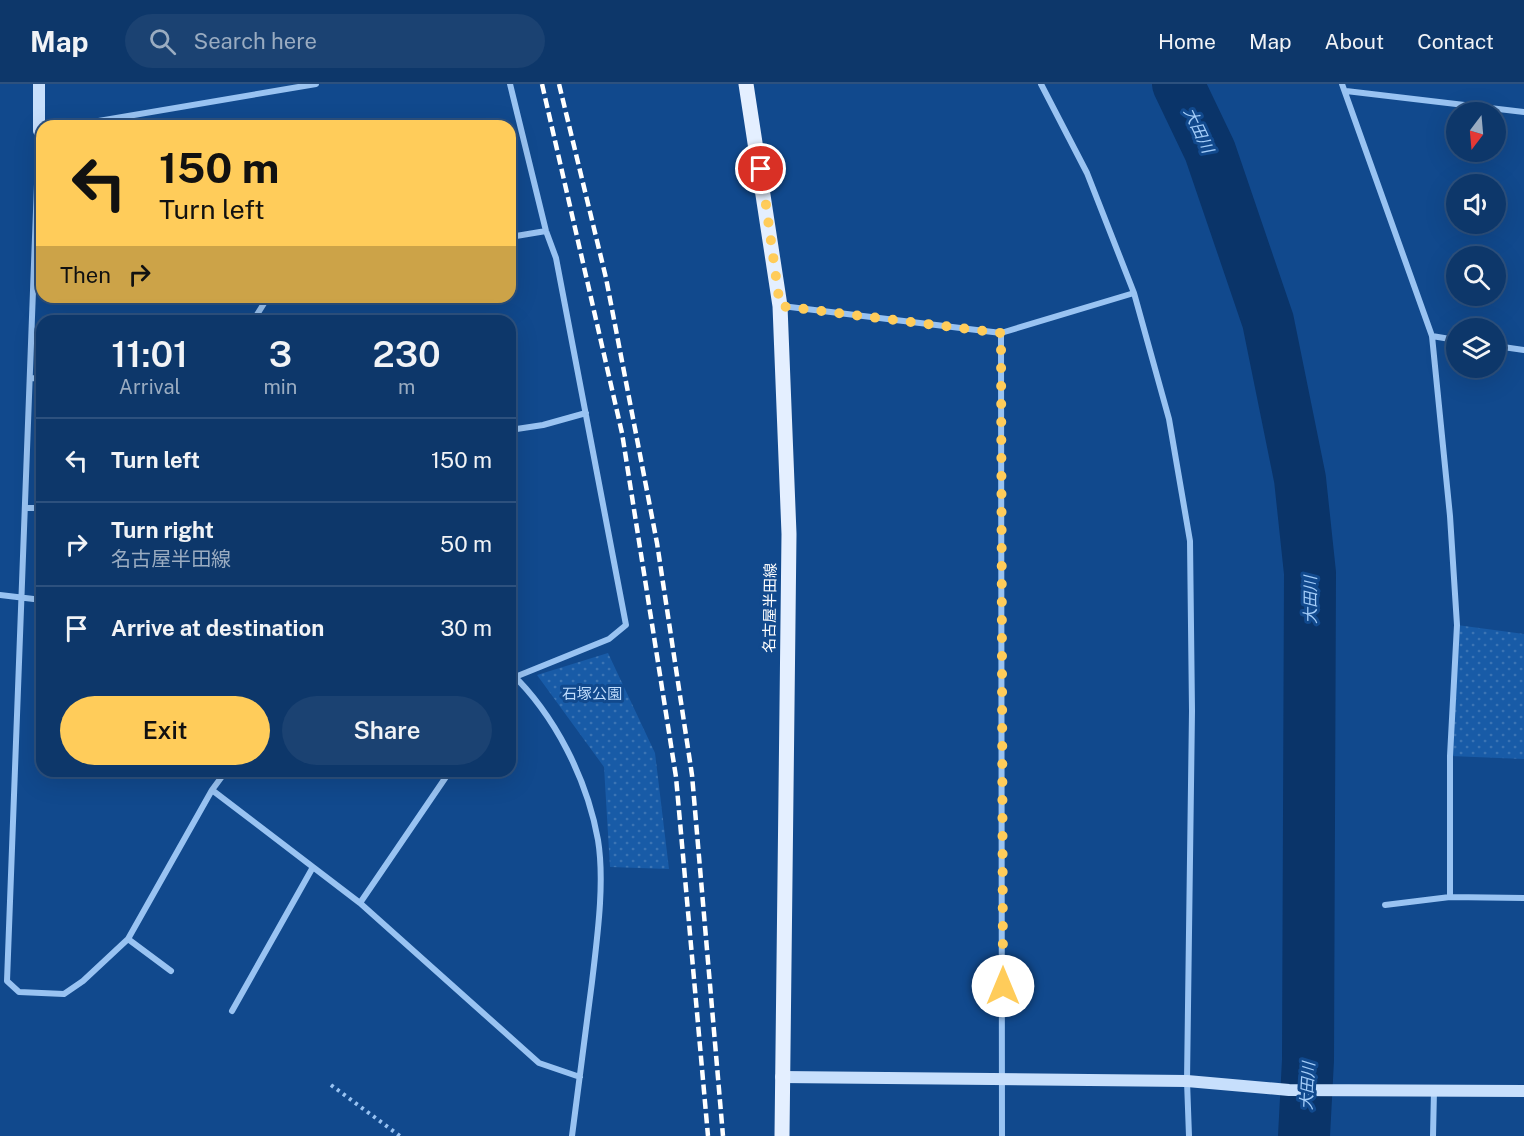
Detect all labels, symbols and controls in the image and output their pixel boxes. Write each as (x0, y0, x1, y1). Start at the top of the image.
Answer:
search box (125, 14, 545, 68)
text: Map (30, 25, 89, 58)
icon: search (146, 25, 179, 58)
text: Search here (194, 28, 317, 54)
text: Home (1158, 29, 1216, 54)
text: Map (1249, 29, 1292, 54)
text: About (1325, 29, 1384, 54)
text: Contact (1417, 29, 1494, 54)
north arrow (1446, 102, 1506, 162)
map controls (1446, 102, 1506, 378)
water label: 大田川 (1180, 104, 1218, 158)
text: 150 m (159, 143, 279, 192)
pin (735, 143, 786, 194)
icon: left (60, 144, 138, 222)
icon: arrive (744, 152, 777, 185)
button: sound (1446, 174, 1506, 234)
text: Turn left (159, 193, 265, 225)
button: search (1446, 246, 1506, 306)
icon: right (123, 258, 156, 291)
text: Then (60, 262, 111, 288)
button: layers (1446, 318, 1506, 378)
text: 11:01 (111, 333, 188, 375)
text: 3 (269, 333, 292, 375)
text: 230 (373, 333, 441, 375)
text: Arrival (119, 375, 181, 399)
text: min (263, 375, 297, 399)
text: m (398, 375, 415, 399)
icon: left (60, 444, 93, 477)
text: Turn left (111, 447, 200, 473)
text: 150 m (431, 447, 492, 473)
text: Turn right (111, 517, 214, 543)
icon: right (60, 528, 93, 561)
text: 50 m (440, 531, 492, 557)
text: 名古屋半田線 (111, 547, 231, 571)
street label: 名古屋半田線 (760, 563, 779, 653)
water label: 大田川 (1301, 574, 1320, 624)
icon: arrive (60, 612, 93, 645)
text: Arrive at destination (111, 615, 324, 641)
text: 30 m (440, 615, 492, 641)
park label: 石塚公園 (562, 685, 622, 702)
button: Exit (60, 696, 270, 765)
button: Share (282, 696, 492, 765)
position arrow (971, 954, 1035, 1018)
water label: 大田川 (1297, 1060, 1318, 1110)

